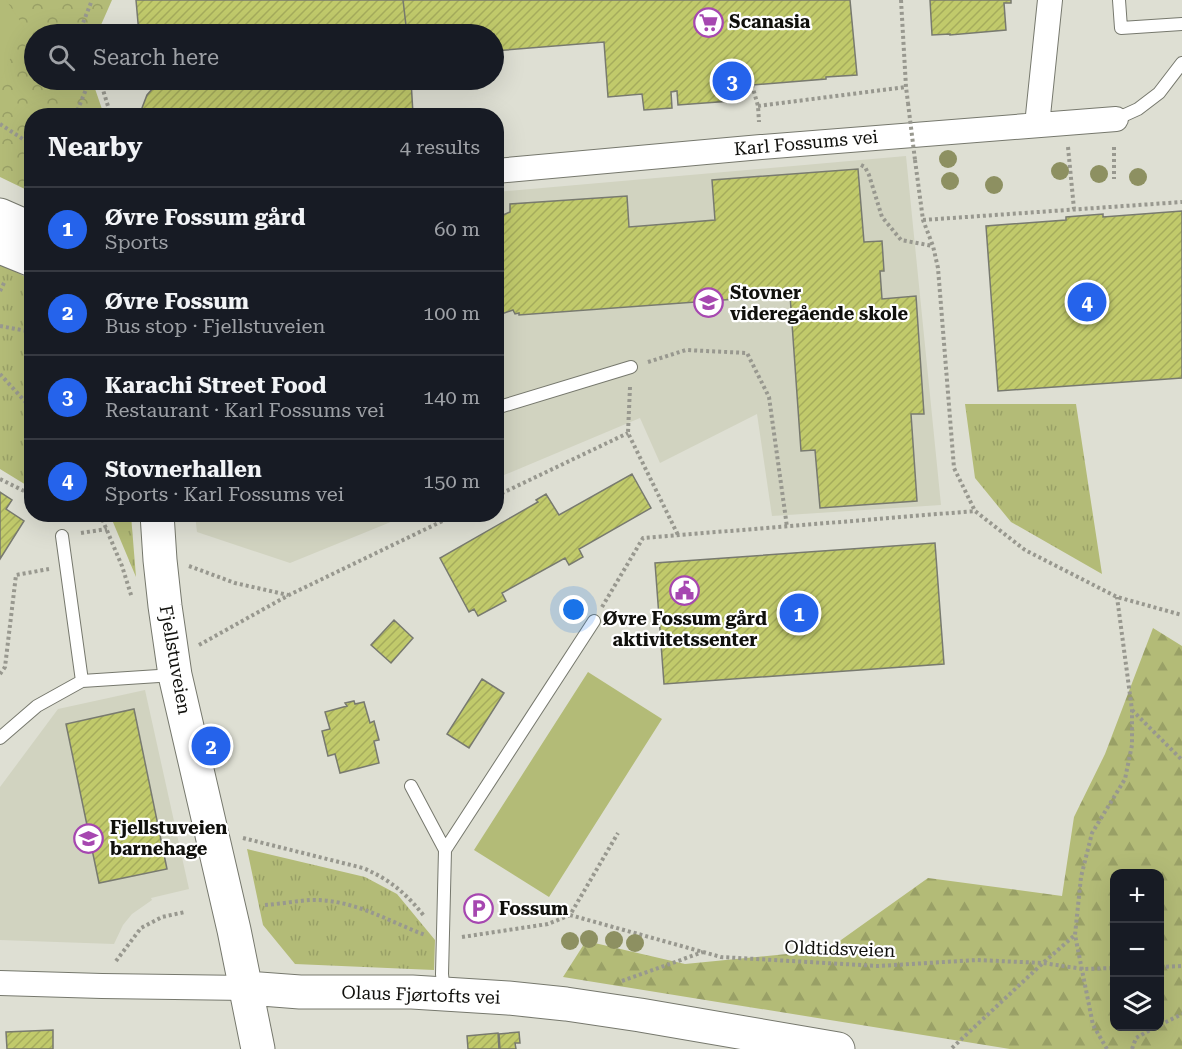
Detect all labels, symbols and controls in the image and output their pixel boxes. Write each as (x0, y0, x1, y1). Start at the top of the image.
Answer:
supermarket icon: Scanasia (692, 6, 724, 38)
place label: Scanasia (729, 11, 811, 32)
search box (24, 24, 504, 90)
icon: search (45, 41, 78, 74)
text: Search here (93, 45, 219, 70)
pin: 3 (712, 58, 752, 104)
street label: Karl Fossums vei (733, 126, 879, 159)
text: Nearby (48, 132, 142, 162)
text: 4 results (400, 135, 480, 159)
text: Øvre Fossum gård (105, 205, 305, 230)
text: 1 (62, 217, 73, 241)
text: 60 m (434, 217, 480, 241)
text: Sports (105, 230, 168, 254)
pin: 4 (1068, 280, 1106, 324)
place label: Stovner videregående skole (730, 282, 909, 324)
school or university icon: Stovner videregående skole (693, 287, 725, 319)
text: Øvre Fossum (105, 289, 249, 314)
text: 2 (62, 301, 73, 325)
text: 100 m (423, 301, 480, 325)
text: Bus stop · Fjellstuveien (105, 314, 325, 338)
text: Karachi Street Food (105, 373, 326, 398)
text: 3 (62, 385, 73, 409)
text: 140 m (423, 385, 480, 409)
text: Restaurant · Karl Fossums vei (105, 398, 385, 422)
text: Stovnerhallen (105, 457, 262, 482)
text: 4 (62, 469, 73, 493)
text: 150 m (423, 469, 480, 493)
text: Sports · Karl Fossums vei (105, 482, 344, 506)
public building icon: Øvre Fossum gård aktivitetssenter (669, 574, 701, 606)
pin: 1 (780, 590, 818, 636)
your location (559, 595, 588, 624)
street label: Fjellstuveien (156, 604, 196, 717)
place label: Øvre Fossum gård aktivitetssenter (602, 608, 767, 650)
pin: 2 (192, 724, 230, 768)
place label: Fjellstuveien barnehage (110, 817, 227, 859)
school or university icon: Fjellstuveien barnehage (73, 822, 105, 854)
map controls (1110, 869, 1164, 1031)
button: + (1110, 869, 1164, 923)
parking icon: Fossum (462, 893, 494, 925)
place label: Fossum (499, 898, 569, 919)
button: − (1110, 923, 1164, 977)
street label: Oldtidsveien (784, 936, 896, 961)
button: layers (1110, 977, 1164, 1031)
street label: Olaus Fjørtofts vei (341, 981, 501, 1008)

